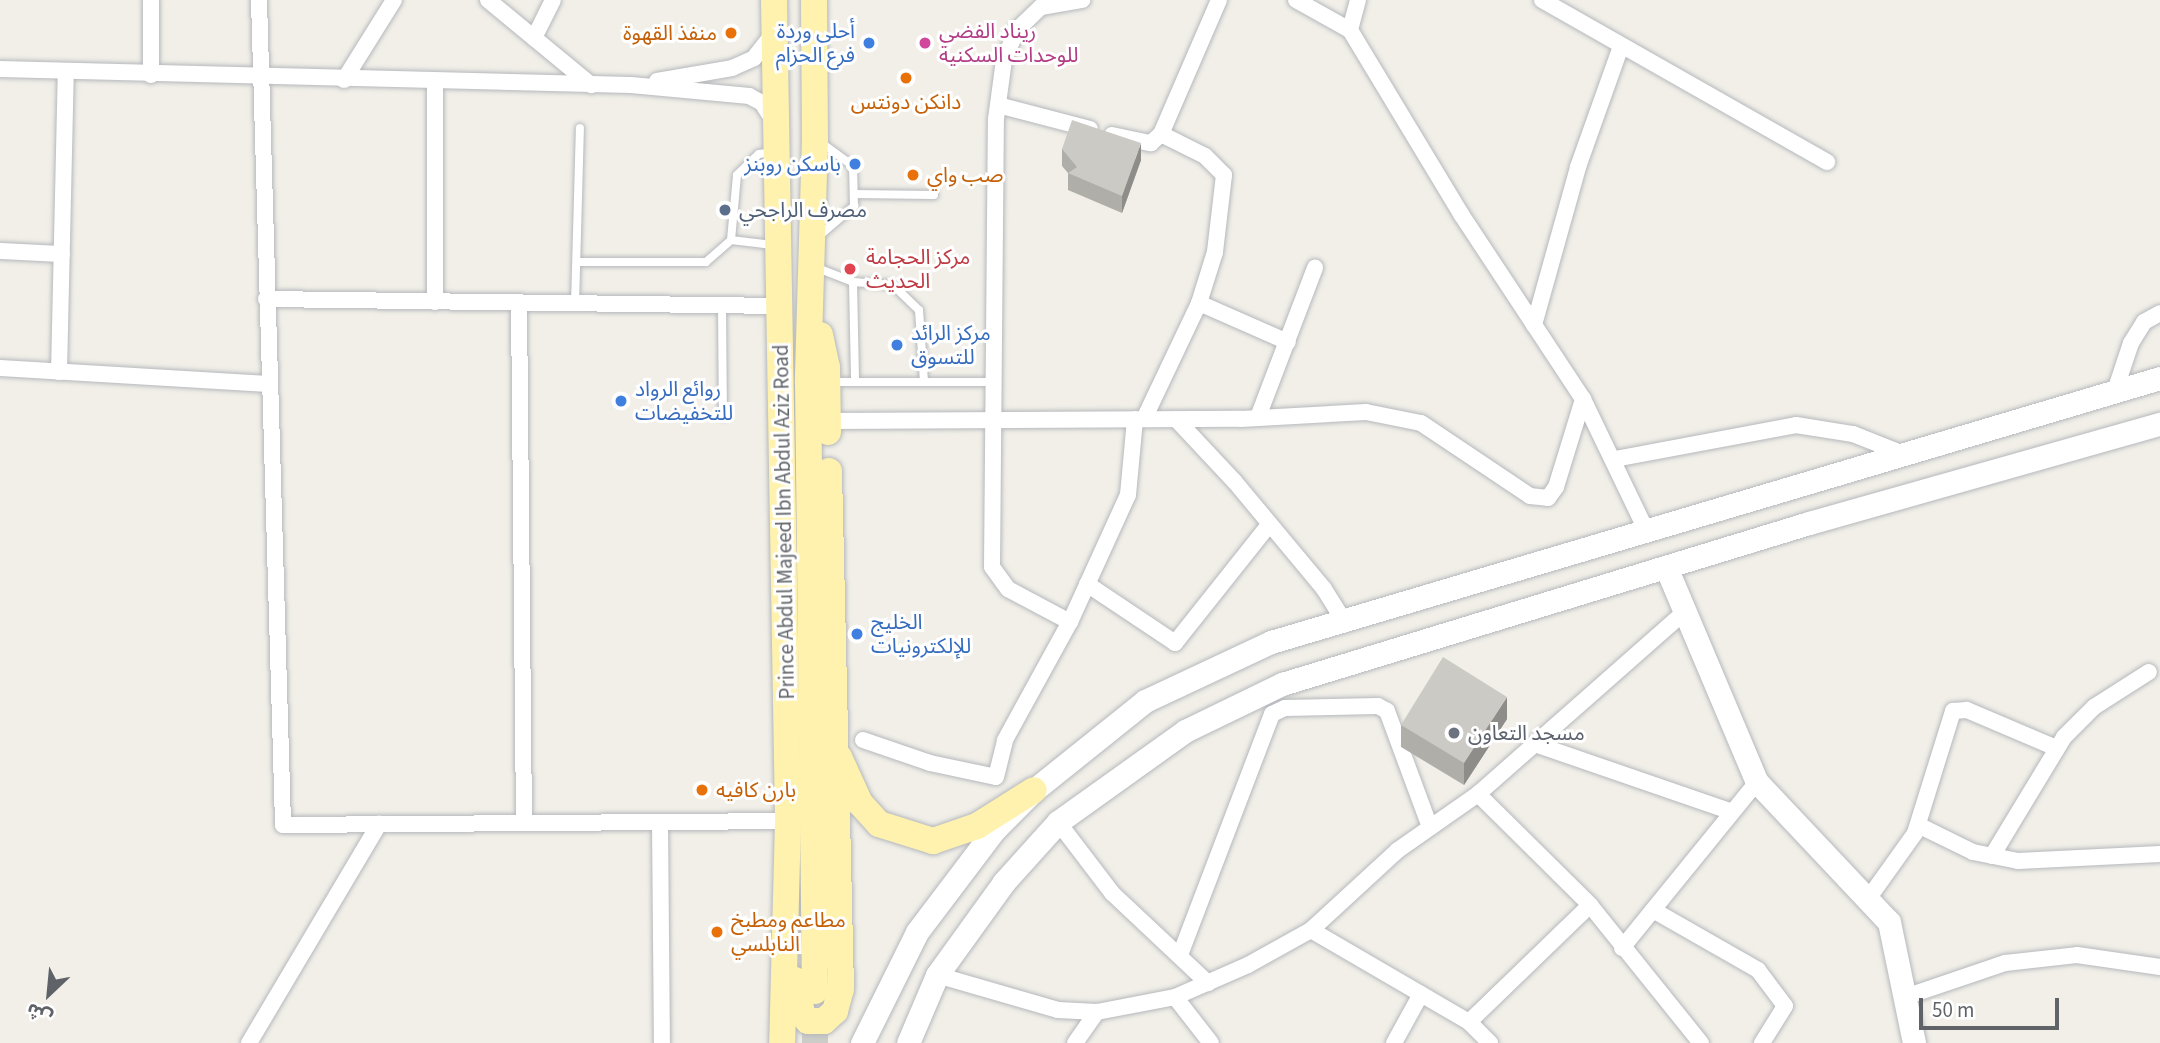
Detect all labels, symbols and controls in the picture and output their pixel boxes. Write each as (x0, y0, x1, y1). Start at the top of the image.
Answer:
place label: أحلى وردة فرع الحزام (776, 18, 855, 68)
place label: ريناد الفضي للوحدات السكنية (939, 18, 1078, 68)
place label: منفذ القهوة (623, 20, 717, 46)
marker: منفذ القهوة (723, 25, 739, 41)
marker: أحلى وردة فرع الحزام (861, 35, 877, 51)
marker: ريناد الفضي للوحدات السكنية (917, 35, 933, 51)
marker: دانكن دونتس (898, 70, 914, 86)
place label: دانكن دونتس (851, 89, 961, 115)
place label: باسكن روبنز (744, 151, 841, 177)
marker: باسكن روبنز (847, 156, 863, 172)
place label: صب واي (927, 162, 1003, 188)
marker: صب واي (905, 167, 921, 183)
place label: مصرف الراجحي (739, 197, 867, 223)
marker: مصرف الراجحي (717, 202, 733, 218)
place label: مركز الحجامة الحديث (866, 244, 970, 294)
marker: مركز الحجامة الحديث (840, 259, 860, 279)
place label: مركز الرائد للتسوق (911, 320, 991, 370)
marker: مركز الرائد للتسوق (889, 337, 905, 353)
street label: Prince Abdul Majeed Ibn Abdul Aziz Road (768, 344, 800, 700)
place label: روائع الرواد للتخفيضات (635, 376, 733, 426)
marker: روائع الرواد للتخفيضات (613, 393, 629, 409)
place label: الخليج للإلكترونيات (871, 609, 971, 659)
marker: الخليج للإلكترونيات (849, 626, 865, 642)
place label: مسجد التعاون (1468, 720, 1585, 746)
marker: مسجد التعاون (1446, 725, 1462, 741)
place label: بارن كافيه (716, 777, 796, 803)
marker: بارن كافيه (694, 782, 710, 798)
place label: مطاعم ومطبخ النابلسي (731, 907, 846, 957)
marker: مطاعم ومطبخ النابلسي (709, 924, 725, 940)
north arrow (14, 959, 84, 1029)
scale bar (1922, 984, 2062, 1028)
text: ش (22, 995, 57, 1031)
text: 50 m (1932, 995, 1974, 1025)

